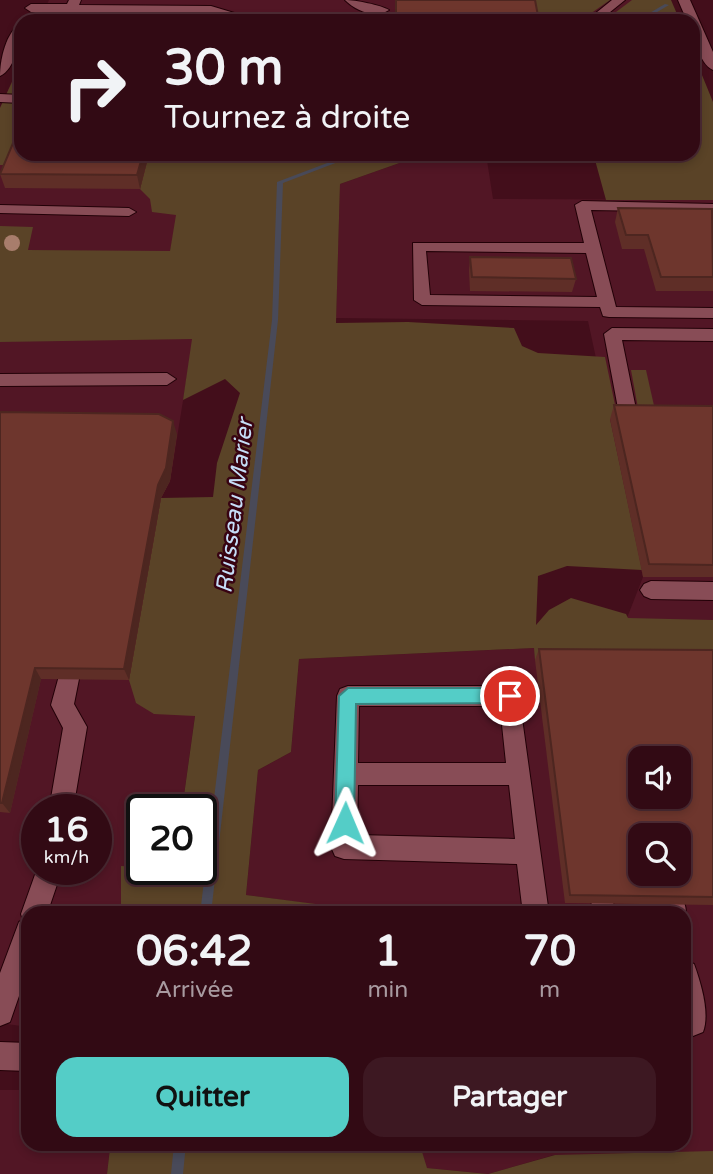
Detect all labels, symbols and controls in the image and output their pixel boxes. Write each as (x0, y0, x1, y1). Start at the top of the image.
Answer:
text: 30 m (164, 39, 283, 98)
icon: right (49, 42, 140, 133)
text: Tournez à droite (164, 99, 410, 137)
water label: Ruisseau Marier (210, 414, 260, 595)
pin (480, 666, 540, 726)
icon: arrive (491, 677, 529, 715)
map controls (628, 746, 691, 886)
button: sound (628, 746, 691, 809)
position arrow (308, 786, 382, 860)
speed limit sign: 20 (126, 794, 217, 885)
text: 16 (45, 809, 88, 851)
button: search (628, 823, 691, 886)
text: km/h (44, 846, 89, 868)
text: 06:42 (136, 926, 252, 977)
text: 1 (375, 926, 401, 977)
text: 70 (523, 926, 576, 977)
text: Arrivée (155, 976, 233, 1004)
text: min (367, 976, 408, 1004)
text: m (539, 976, 560, 1004)
button: Quitter (56, 1057, 349, 1137)
button: Partager (363, 1057, 656, 1137)

